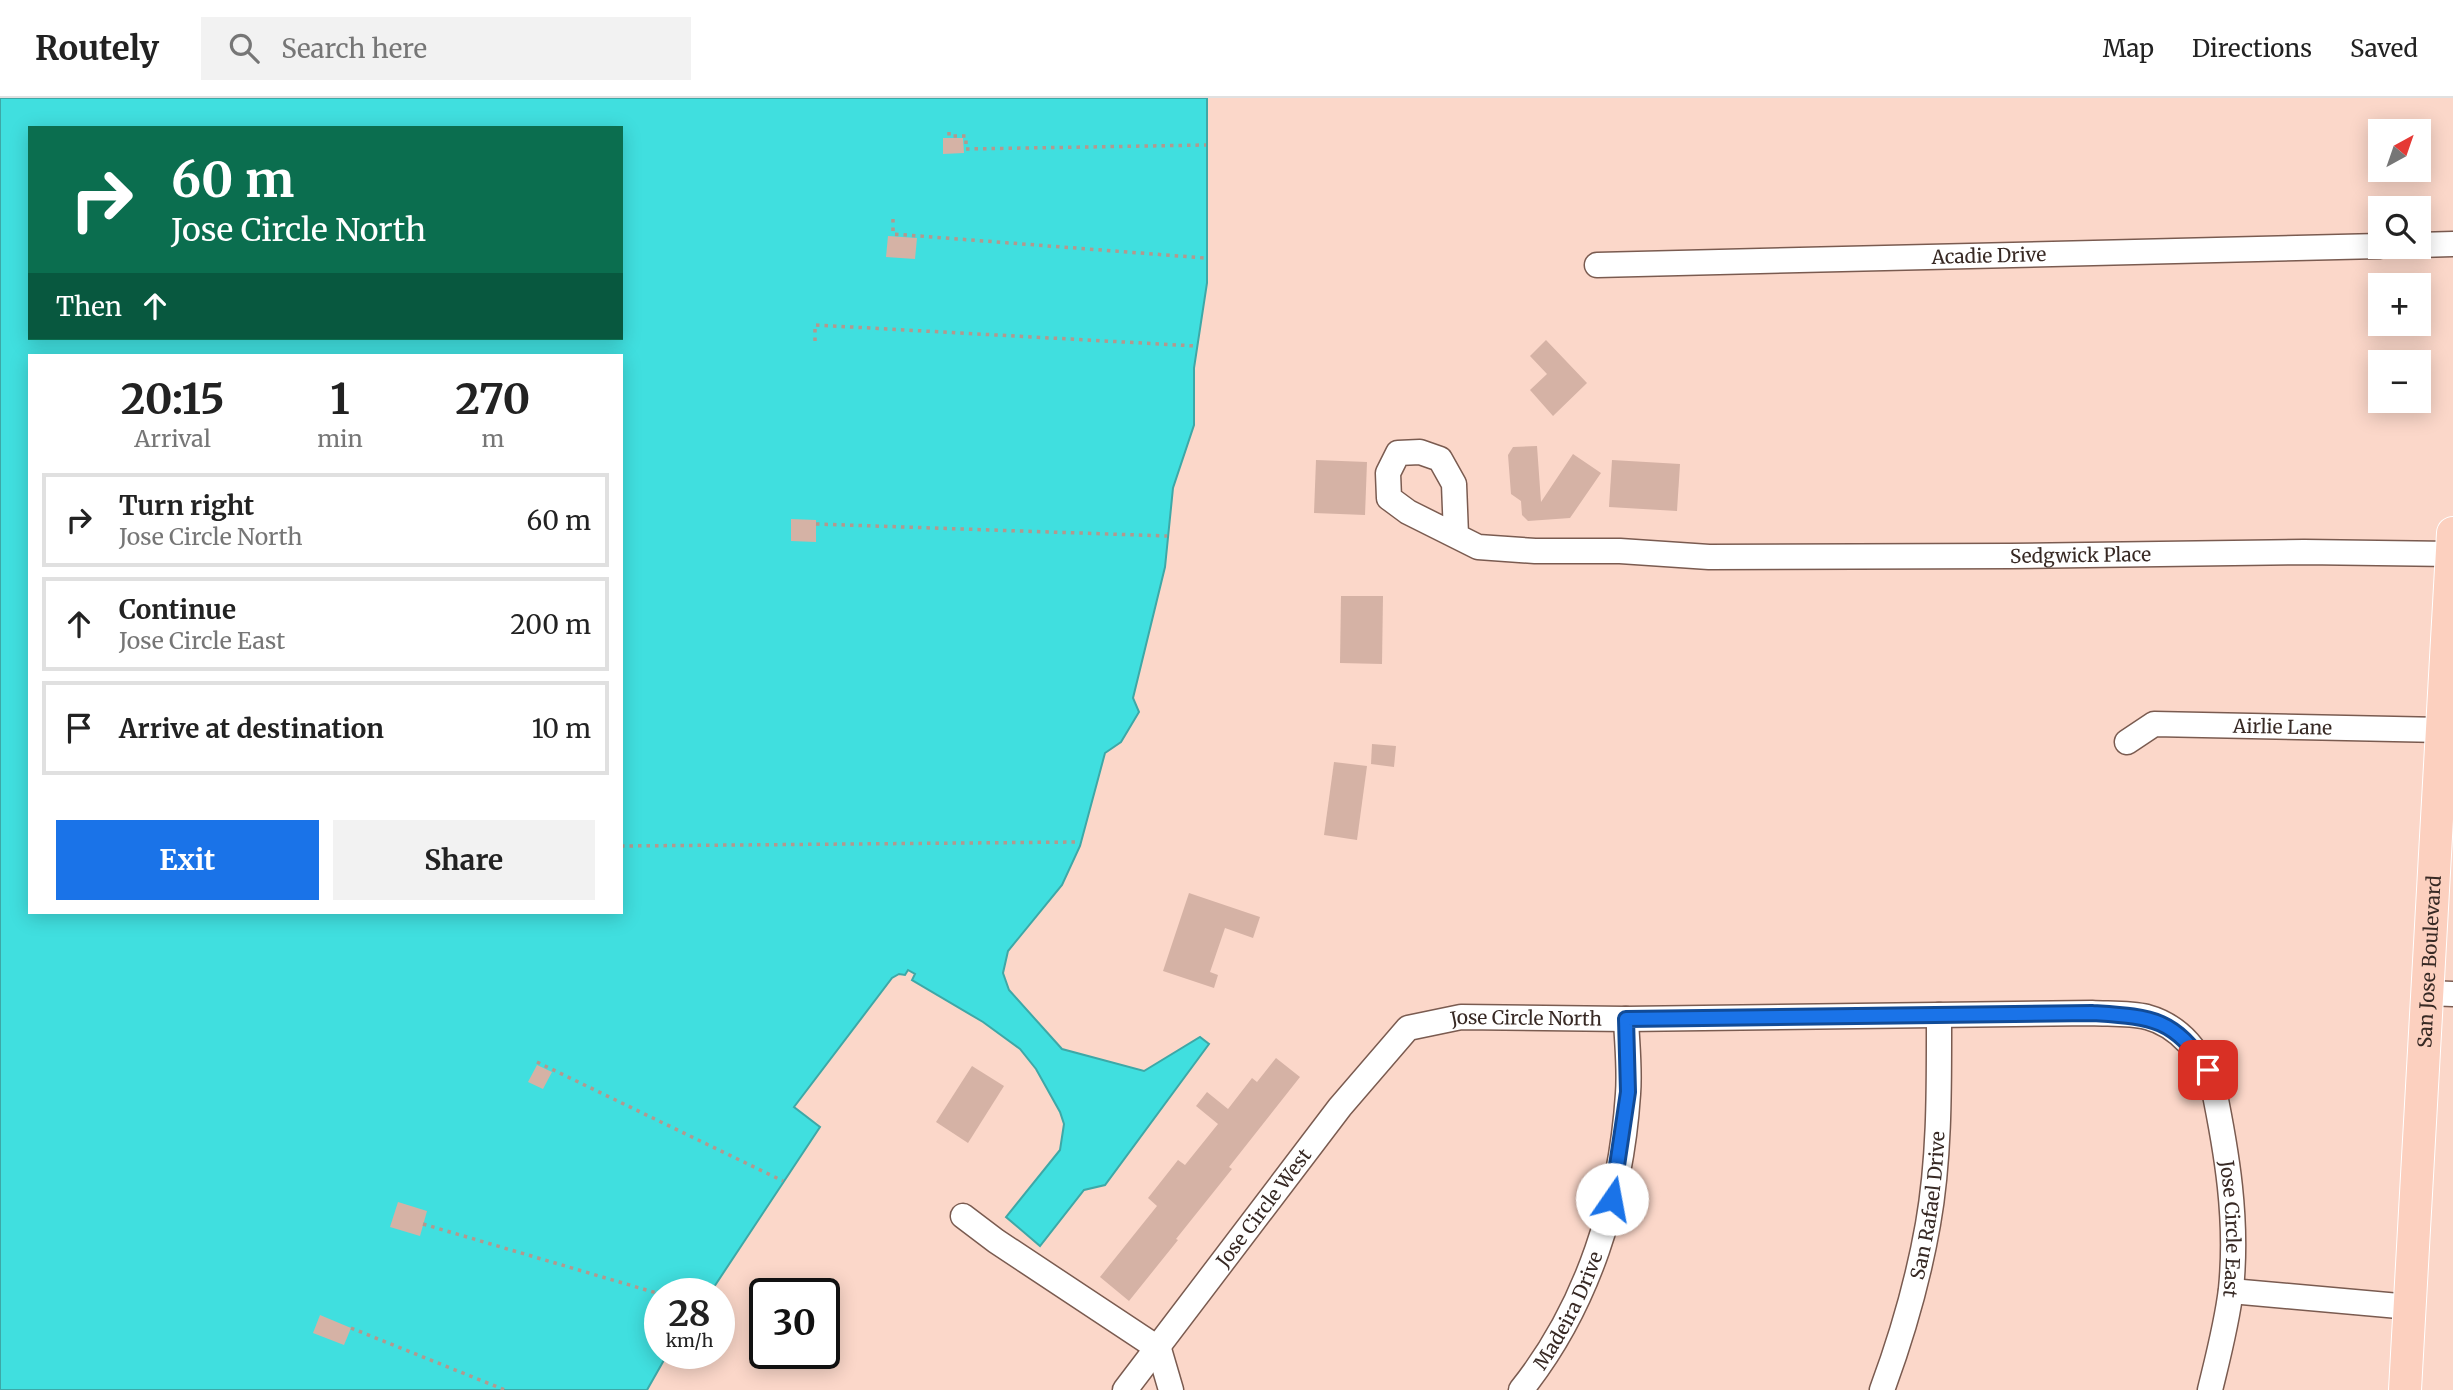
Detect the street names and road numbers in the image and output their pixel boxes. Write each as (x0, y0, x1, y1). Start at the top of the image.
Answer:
street label: Acadie Drive (1930, 242, 2047, 269)
street label: Sedgwick Place (2010, 542, 2151, 568)
street label: Airlie Lane (2232, 714, 2332, 740)
street label: San Jose Boulevard (2412, 875, 2446, 1049)
street label: Jose Circle North (1447, 1005, 1603, 1031)
street label: San Rafael Drive (1905, 1131, 1950, 1282)
street label: Jose Circle West (1210, 1143, 1317, 1272)
street label: Jose Circle East (2215, 1158, 2245, 1300)
street label: Madeira Drive (1528, 1248, 1608, 1374)

